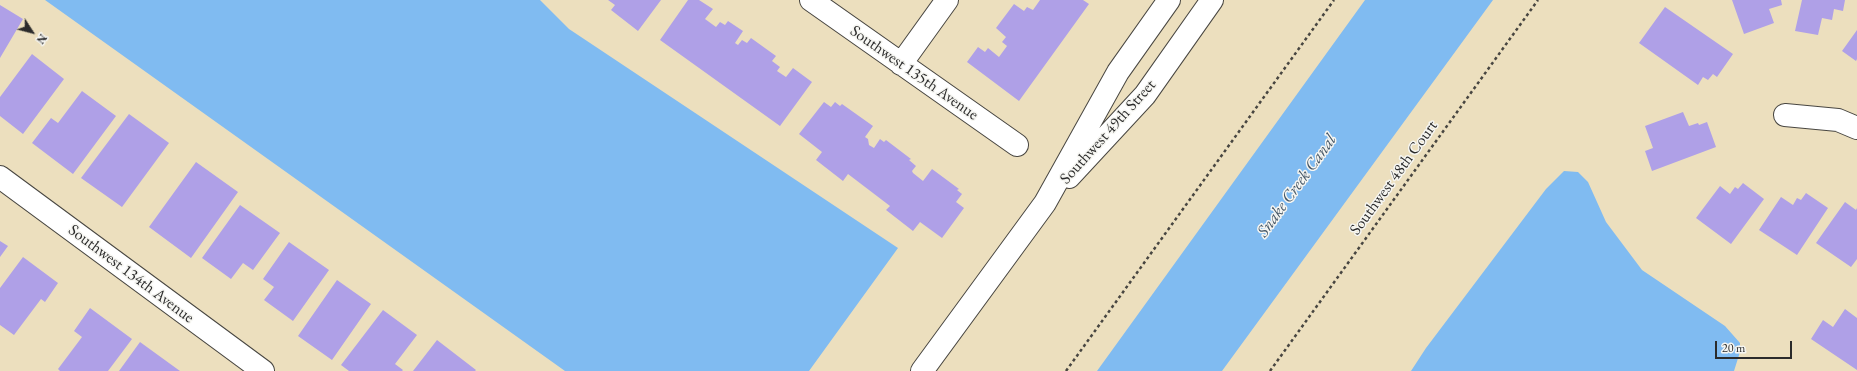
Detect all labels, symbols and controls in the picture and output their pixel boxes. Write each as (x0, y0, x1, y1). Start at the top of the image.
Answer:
north arrow (12, 12, 52, 52)
street label: Southwest 135th Avenue (846, 21, 982, 125)
text: N (33, 31, 50, 47)
street label: Southwest 49th Street (1056, 76, 1160, 188)
street label: Southwest 48th Court (1346, 117, 1442, 239)
water label: Snake Creek Canal (1253, 131, 1341, 241)
street label: Southwest 134th Avenue (64, 221, 198, 327)
scale bar (1717, 333, 1794, 359)
text: 20 m (1722, 340, 1745, 356)

